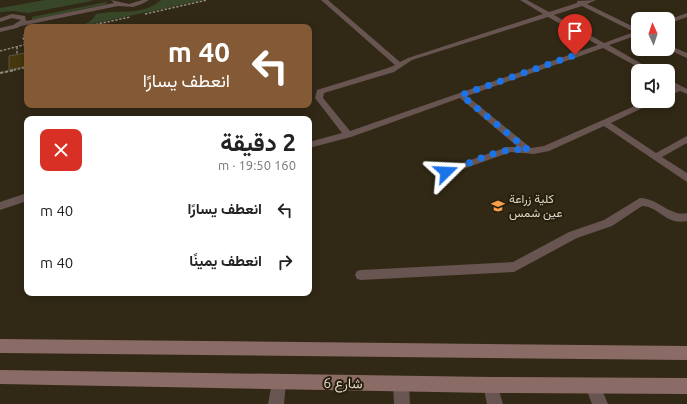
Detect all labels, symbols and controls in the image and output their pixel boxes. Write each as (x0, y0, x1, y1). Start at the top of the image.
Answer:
north arrow (631, 12, 675, 56)
map controls (631, 12, 675, 108)
pin (558, 14, 592, 55)
icon: arrive (564, 20, 586, 42)
text: 40 m (168, 36, 230, 67)
icon: left (244, 40, 296, 92)
button: sound (631, 64, 675, 108)
text: انعطف يسارًا (143, 70, 230, 90)
button: close (40, 129, 82, 171)
text: 2 دقيقة (220, 129, 296, 156)
position arrow (425, 151, 467, 193)
text: 160 m · 19:50 (218, 158, 296, 172)
place label: كلية زراعة عين شمس (509, 192, 563, 221)
school or university icon: كلية زراعة عين شمس (490, 198, 506, 214)
icon: left (274, 199, 296, 221)
text: انعطف يسارًا (187, 200, 262, 217)
text: 40 m (40, 202, 73, 219)
icon: right (274, 251, 296, 273)
text: انعطف يمينًا (189, 252, 262, 269)
text: 40 m (40, 254, 73, 271)
street label: شارع 6 (323, 375, 363, 394)

